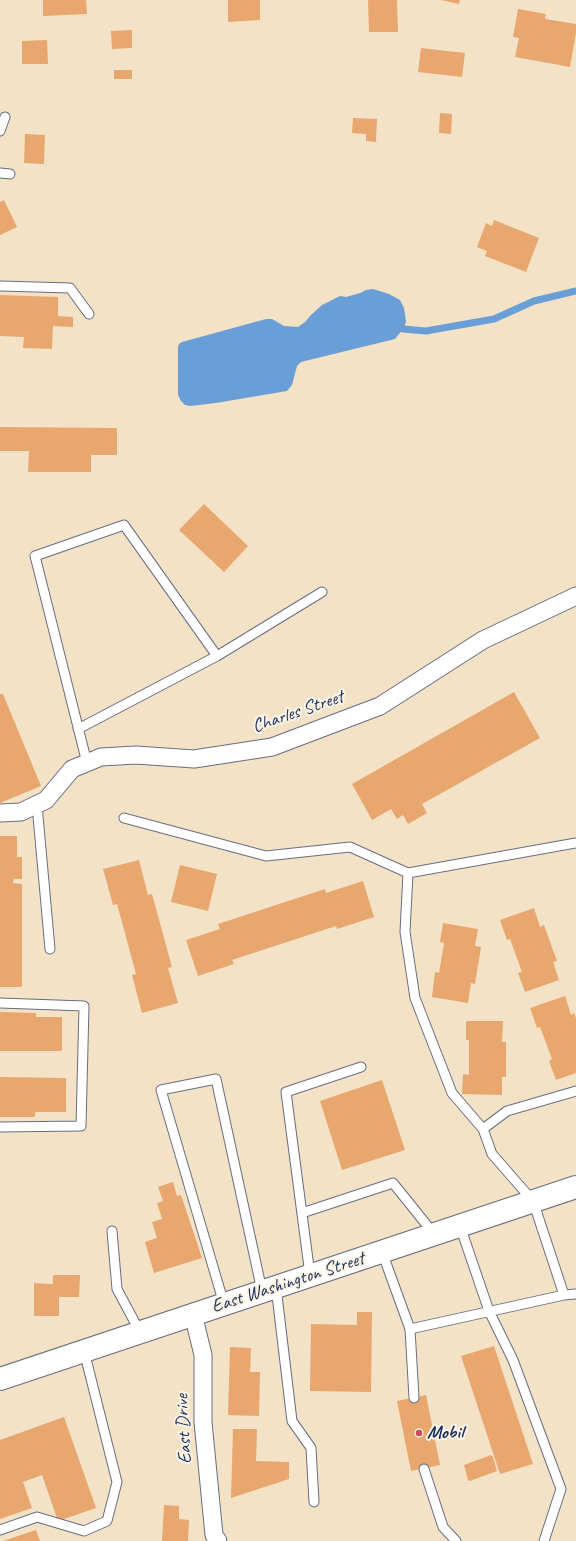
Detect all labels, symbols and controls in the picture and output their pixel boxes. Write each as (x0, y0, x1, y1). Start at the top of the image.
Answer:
street label: Charles Street (249, 686, 347, 738)
street label: East Washington Street (209, 1248, 367, 1318)
street label: East Drive (171, 1394, 197, 1464)
place label: Mobil (427, 1422, 463, 1444)
marker: Mobil (414, 1428, 424, 1438)

